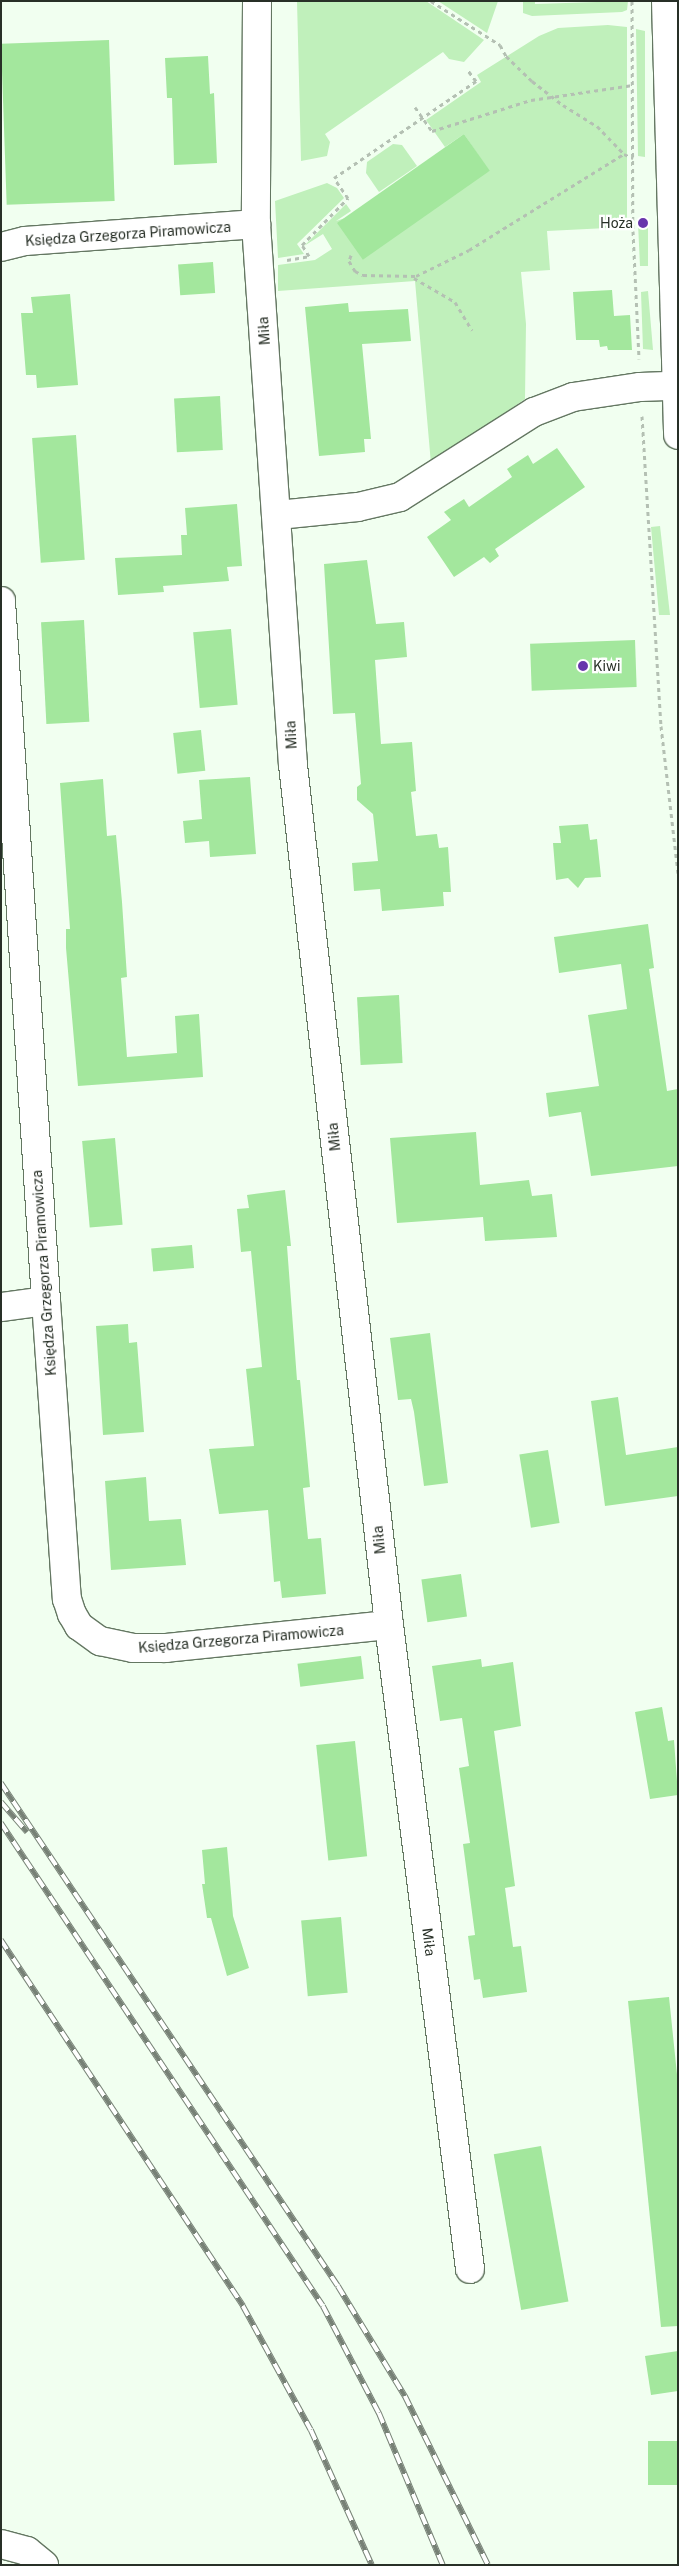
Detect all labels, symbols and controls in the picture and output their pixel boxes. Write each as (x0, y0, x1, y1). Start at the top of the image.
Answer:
place label: Hoża (600, 215, 633, 231)
marker: Hoża (637, 217, 649, 229)
street label: Księdza Grzegorza Piramowicza (25, 218, 231, 250)
street label: Miła (255, 316, 273, 346)
place label: Kiwi (593, 658, 620, 674)
marker: Kiwi (577, 660, 589, 672)
street label: Miła (282, 720, 300, 750)
street label: Miła (324, 1122, 344, 1152)
street label: Księdza Grzegorza Piramowicza (28, 1170, 60, 1376)
street label: Miła (369, 1525, 389, 1555)
street label: Księdza Grzegorza Piramowicza (138, 1622, 344, 1656)
street label: Miła (419, 1927, 439, 1957)

